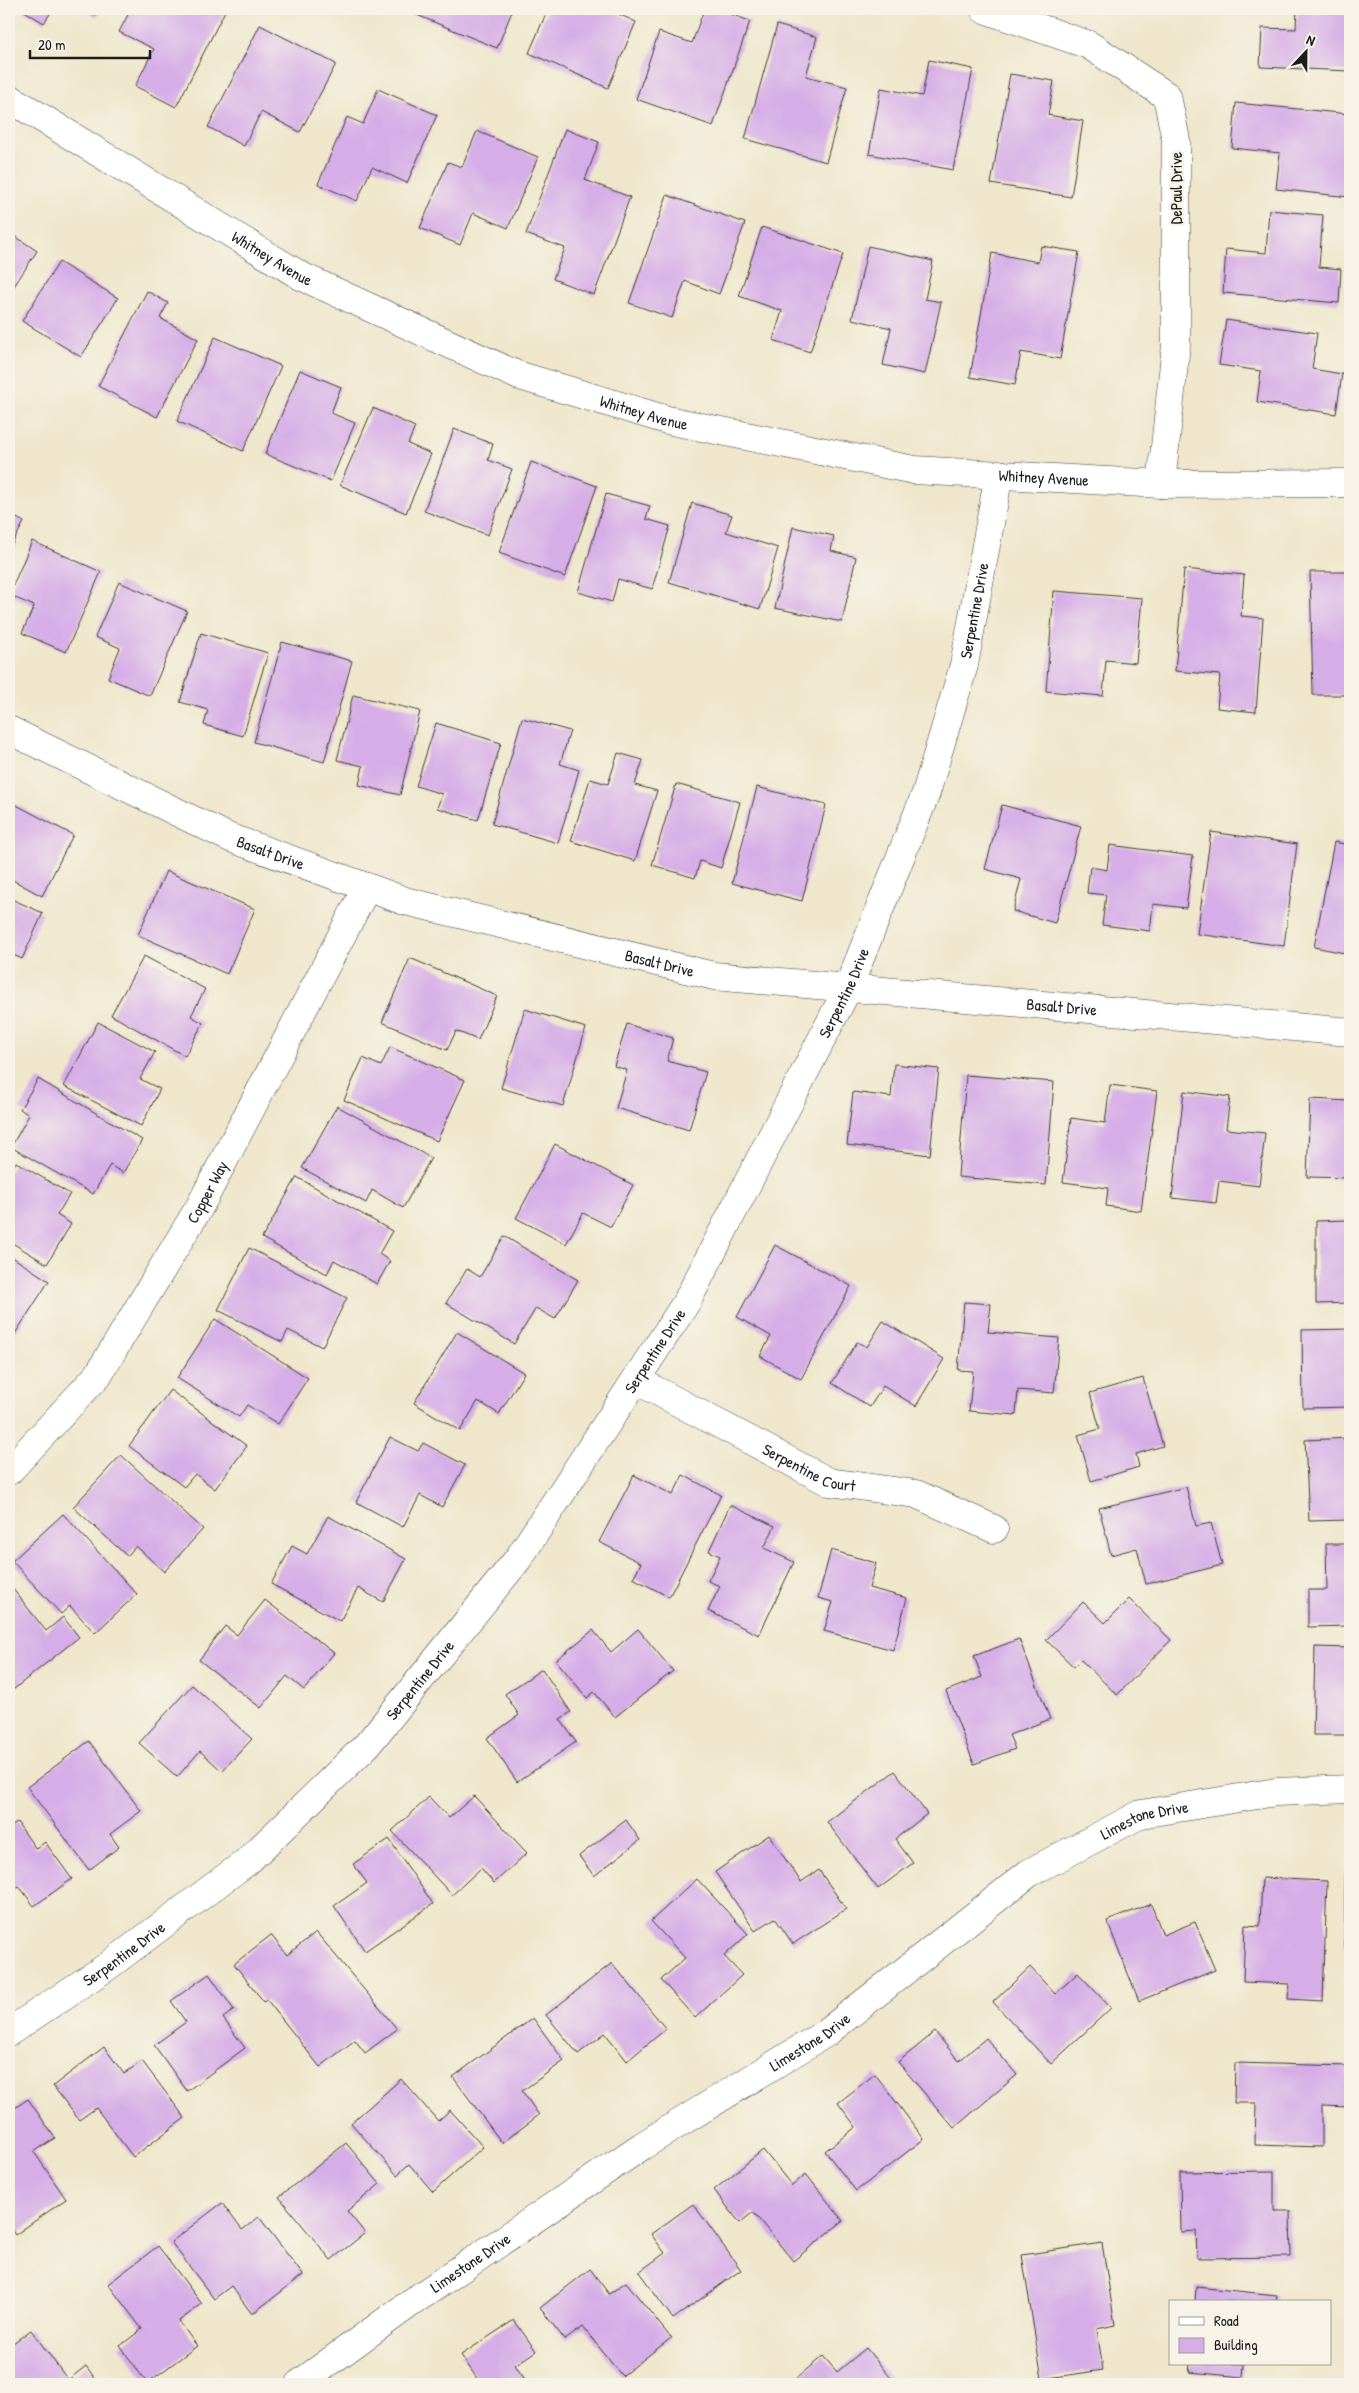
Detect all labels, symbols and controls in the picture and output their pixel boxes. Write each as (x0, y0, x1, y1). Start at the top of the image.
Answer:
scale bar (30, 28, 150, 60)
north arrow (1282, 28, 1332, 78)
text: N (1304, 29, 1319, 50)
text: 20 m (38, 34, 65, 55)
street label: DePaul Drive (1165, 151, 1187, 224)
street label: Whitney Avenue (228, 225, 316, 291)
street label: Whitney Avenue (597, 390, 690, 435)
street label: Whitney Avenue (998, 464, 1090, 491)
street label: Serpentine Drive (954, 560, 994, 660)
street label: Basalt Drive (234, 830, 308, 875)
street label: Basalt Drive (623, 944, 697, 982)
street label: Serpentine Drive (813, 944, 874, 1042)
street label: Basalt Drive (1026, 993, 1098, 1021)
street label: Copper Way (181, 1157, 233, 1227)
street label: Serpentine Drive (619, 1304, 691, 1397)
street label: Serpentine Court (759, 1438, 857, 1497)
street label: Serpentine Drive (381, 1635, 459, 1724)
street label: Limestone Drive (1096, 1795, 1190, 1845)
street label: Serpentine Drive (78, 1916, 170, 1991)
street label: Limestone Drive (765, 2007, 855, 2076)
street label: Limestone Drive (426, 2227, 515, 2298)
legend (1169, 2300, 1332, 2366)
text: Road (1214, 2310, 1239, 2331)
text: Building (1214, 2334, 1258, 2355)

